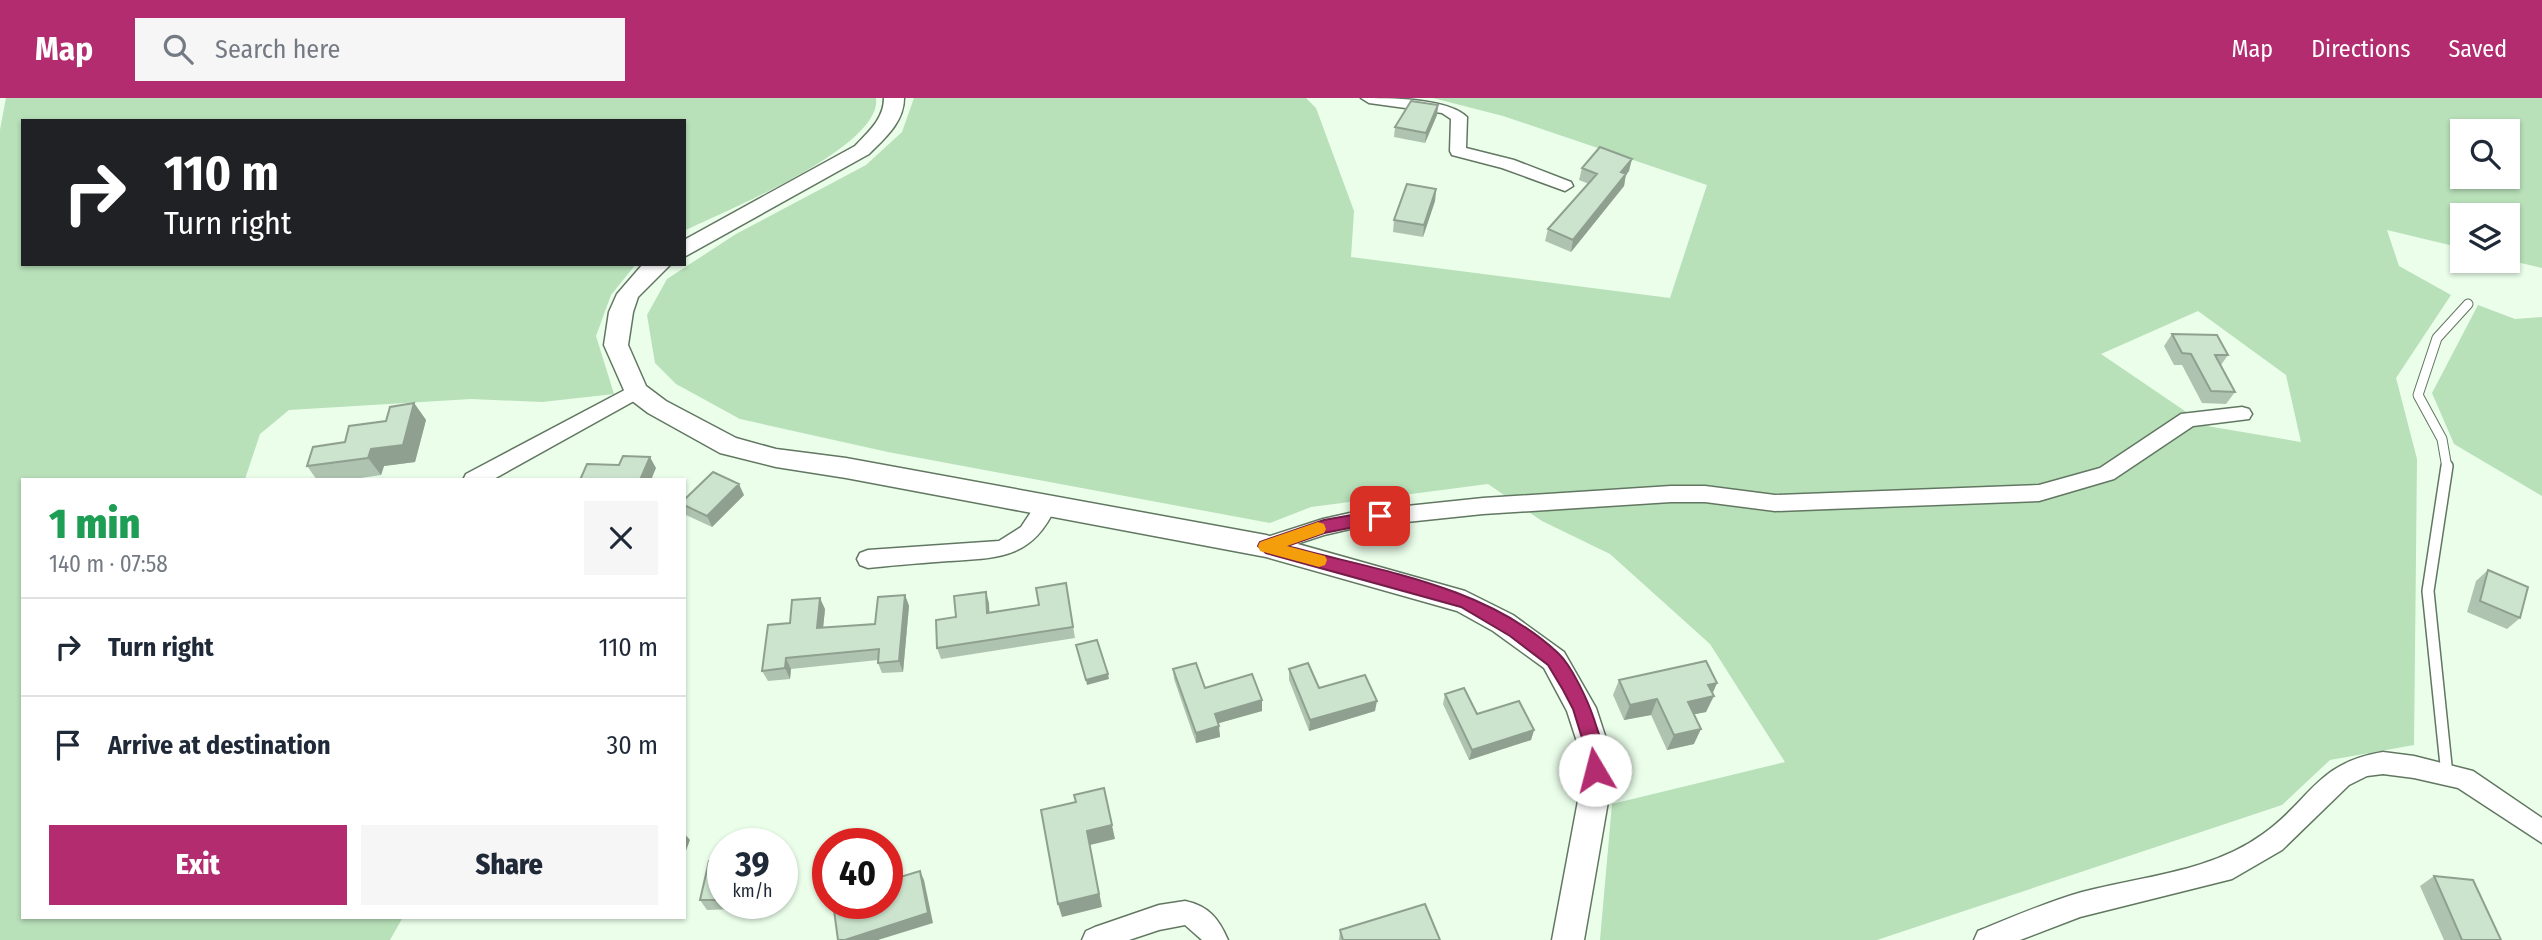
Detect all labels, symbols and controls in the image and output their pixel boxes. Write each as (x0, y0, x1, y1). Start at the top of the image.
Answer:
search box (135, 18, 625, 81)
text: Map (35, 29, 93, 69)
icon: search (159, 30, 197, 68)
text: Search here (215, 34, 340, 65)
text: Map (2232, 35, 2273, 63)
text: Directions (2311, 35, 2410, 63)
text: Saved (2448, 35, 2507, 63)
map controls (2450, 119, 2520, 273)
button: search (2450, 119, 2520, 189)
text: 110 m (164, 144, 279, 203)
icon: right (49, 147, 140, 238)
button: layers (2450, 203, 2520, 273)
text: Turn right (164, 204, 291, 242)
pin (1350, 486, 1410, 546)
icon: arrive (1361, 497, 1399, 535)
text: 1 min (49, 499, 140, 549)
button: close (584, 501, 658, 575)
text: 140 m · 07:58 (49, 550, 168, 578)
icon: right (49, 628, 87, 666)
text: Turn right (108, 632, 214, 663)
text: 110 m (598, 632, 658, 663)
icon: arrive (49, 726, 87, 764)
text: Arrive at destination (108, 730, 331, 761)
text: 30 m (607, 730, 658, 761)
position arrow (1558, 733, 1632, 807)
button: Exit (49, 825, 347, 905)
button: Share (361, 825, 658, 905)
speed limit sign: 40 (812, 828, 903, 919)
text: 39 (735, 843, 770, 885)
text: km/h (732, 880, 773, 902)

